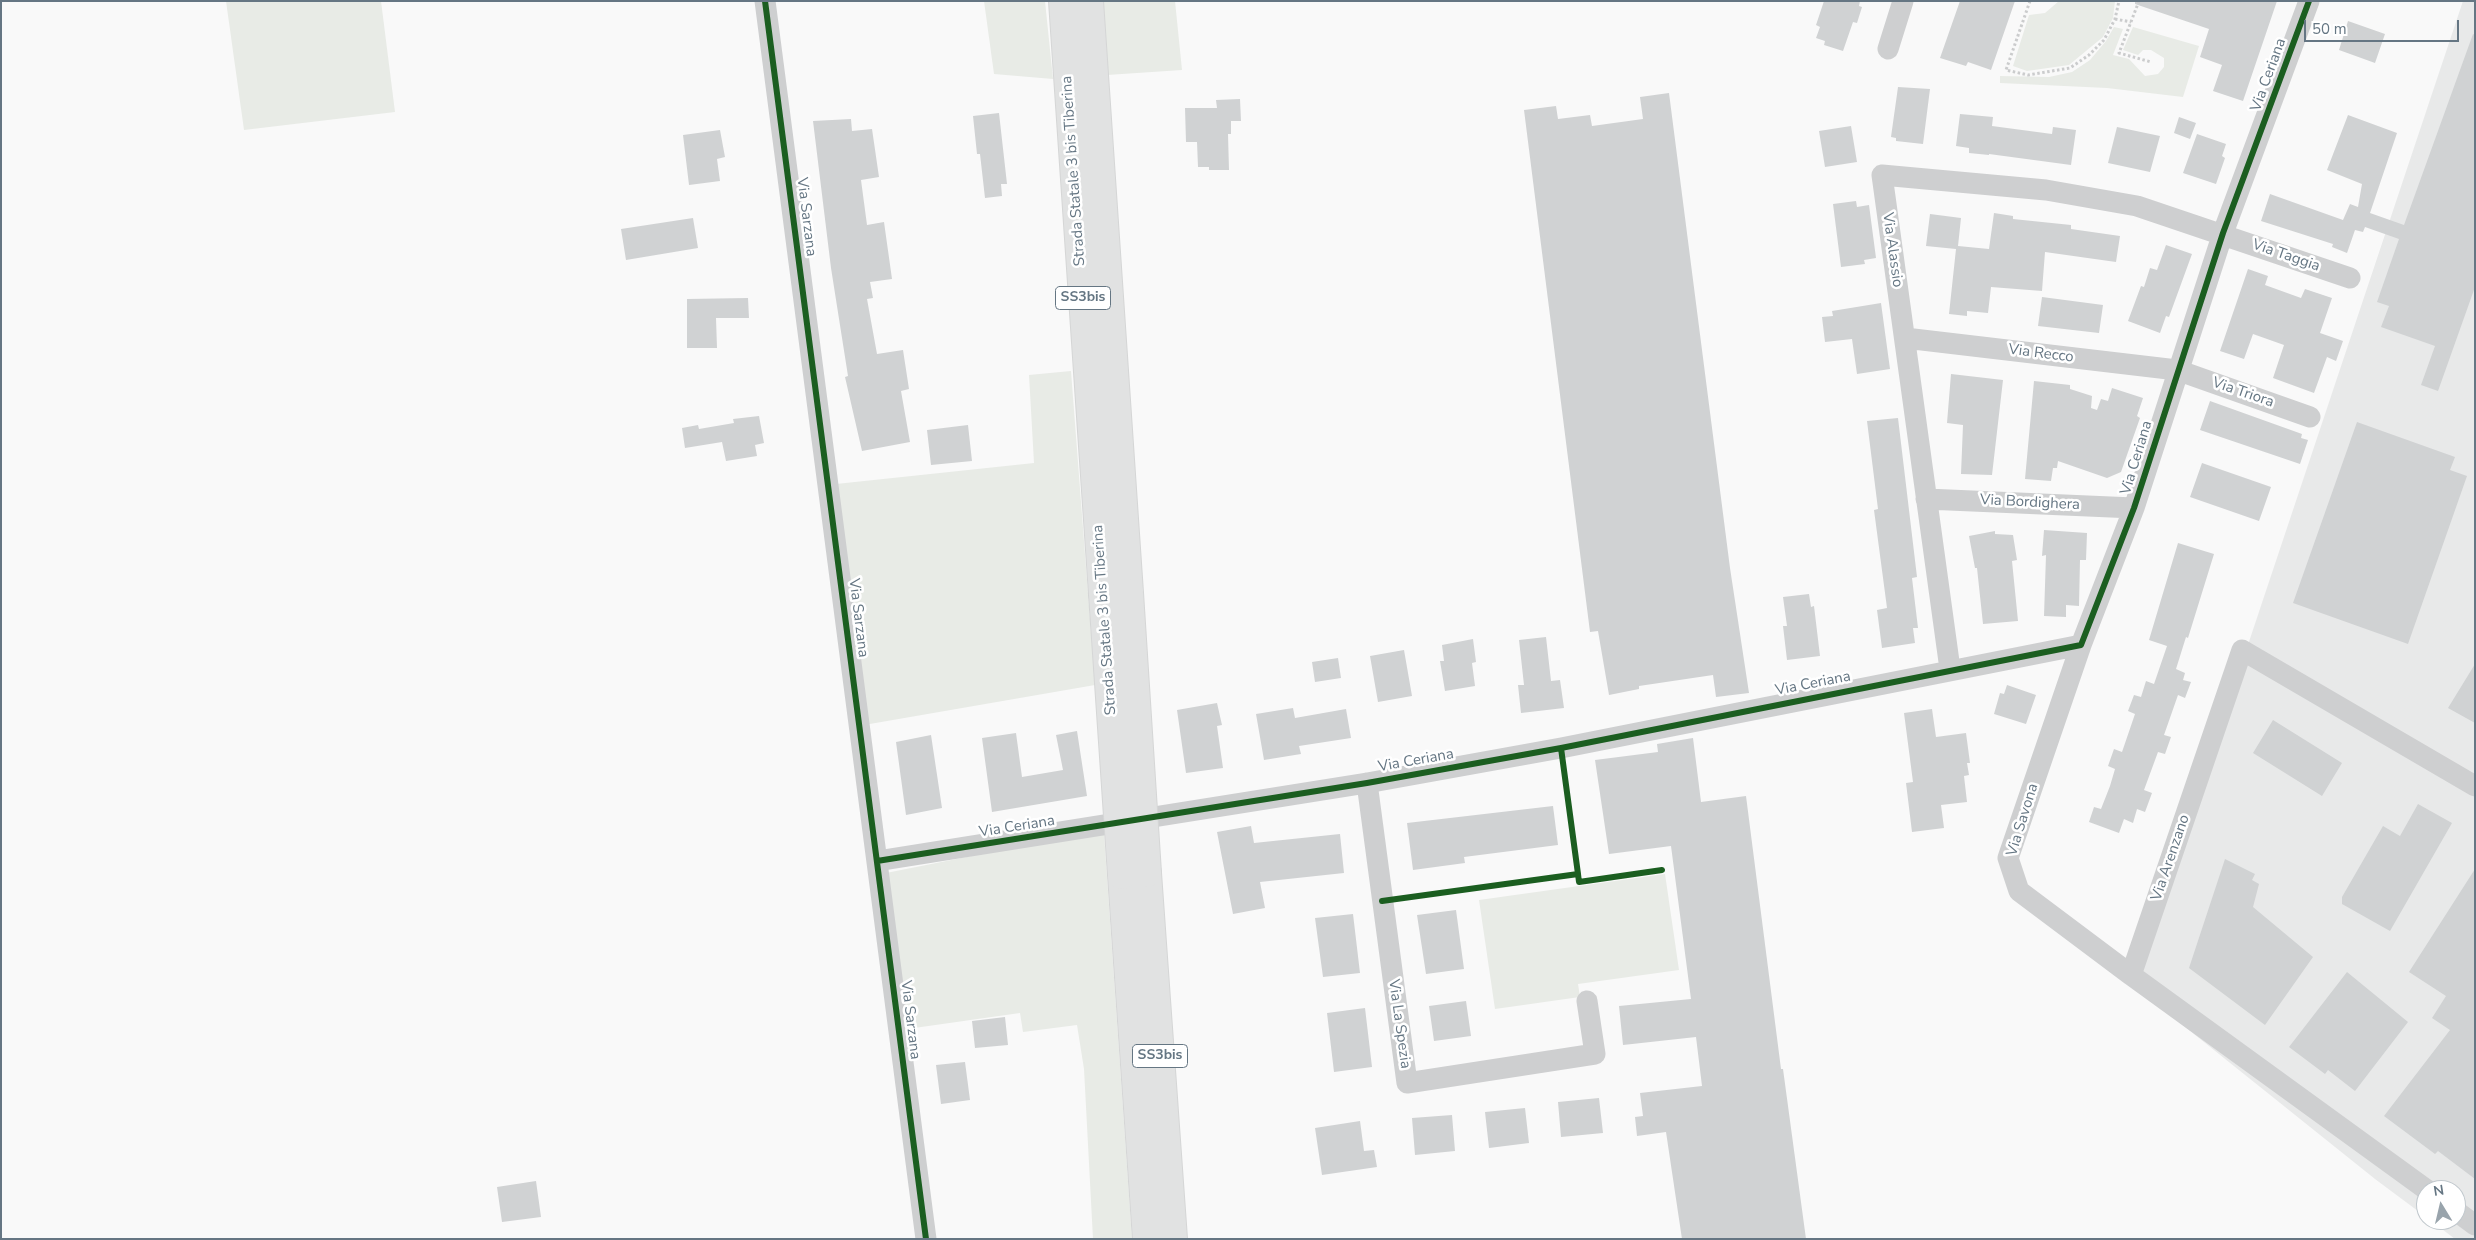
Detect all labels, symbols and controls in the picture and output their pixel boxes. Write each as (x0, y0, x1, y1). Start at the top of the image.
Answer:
scale bar (2306, 10, 2461, 42)
text: 50 m (2312, 19, 2347, 39)
street label: Via Ceriana (2247, 36, 2291, 114)
street label: Strada Statale 3 bis Tiberina (1058, 75, 1090, 267)
street label: Via Sarzana (792, 176, 820, 258)
street label: Via Alassio (1878, 212, 1906, 288)
street label: Via Taggia (2250, 236, 2322, 276)
road number: SS3bis (1056, 286, 1110, 310)
street label: Via Recco (2007, 341, 2075, 367)
street label: Via Triora (2210, 374, 2276, 412)
street label: Via Ceriana (2117, 419, 2157, 497)
street label: Via Bordighera (1980, 491, 2080, 515)
street label: Strada Statale 3 bis Tiberina (1089, 524, 1121, 716)
street label: Via Sarzana (844, 577, 872, 659)
street label: Via Ceriana (1774, 668, 1852, 700)
street label: Via Ceriana (1377, 745, 1455, 777)
street label: Via Savona (2003, 781, 2043, 859)
street label: Via Ceriana (978, 812, 1056, 842)
street label: Via Arenzano (2148, 813, 2194, 903)
street label: Via La Spezia (1384, 978, 1414, 1070)
street label: Via Sarzana (896, 979, 924, 1061)
road number: SS3bis (1132, 1044, 1188, 1068)
north arrow (2416, 1180, 2466, 1230)
text: N (2432, 1180, 2445, 1201)

